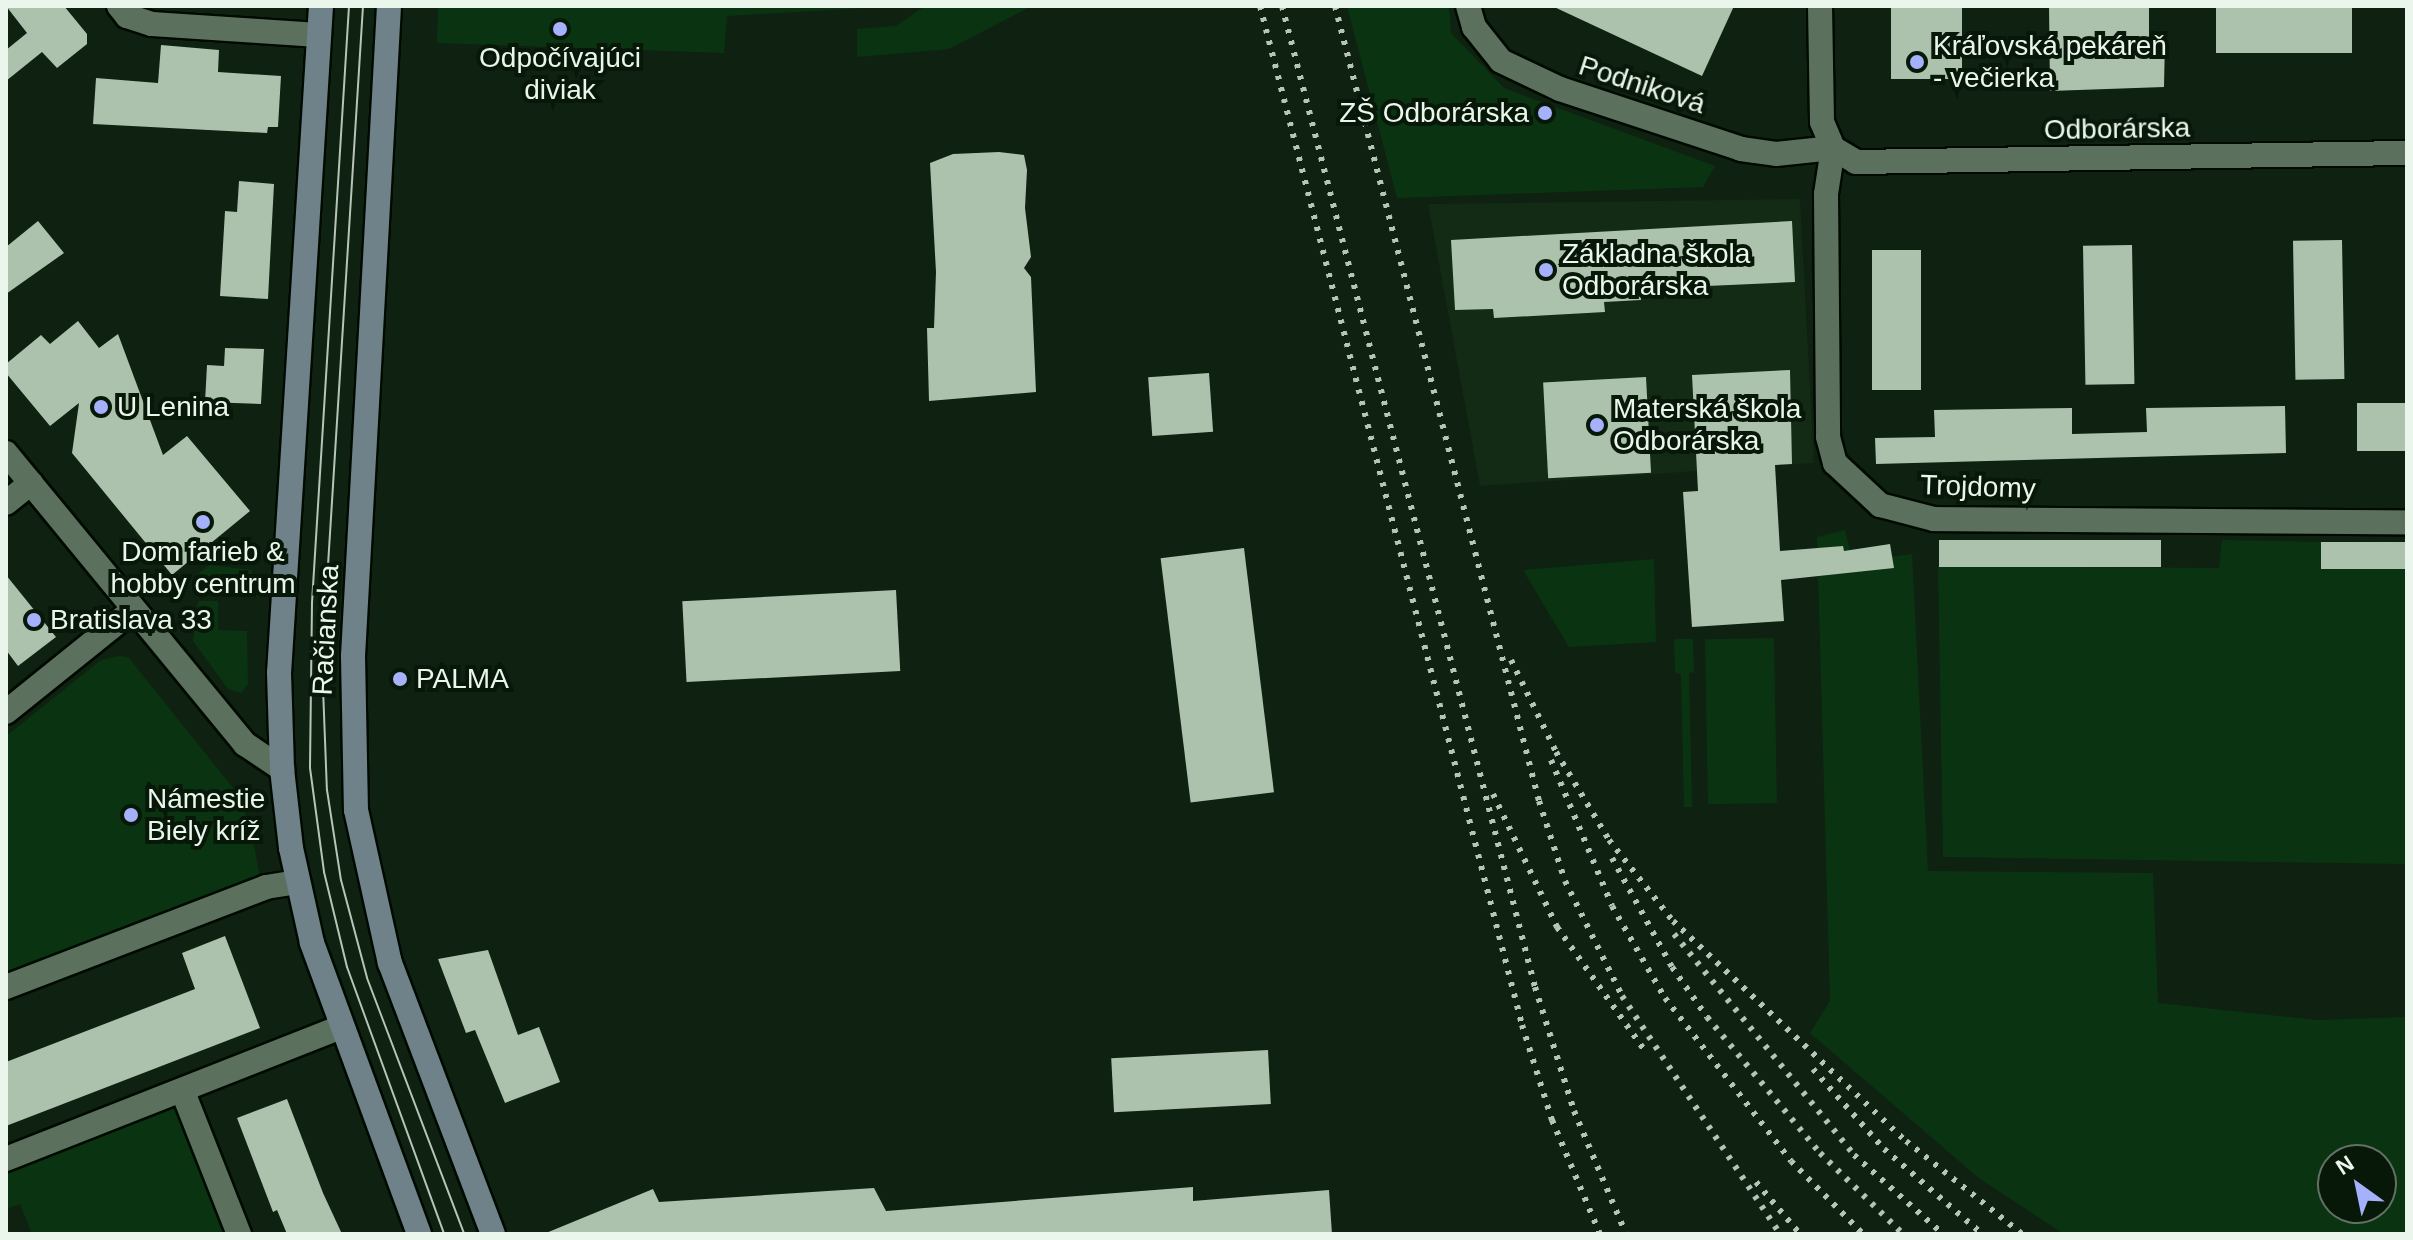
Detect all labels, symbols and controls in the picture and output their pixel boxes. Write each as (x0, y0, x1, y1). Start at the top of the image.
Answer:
marker: Odpočívajúci diviak (551, 20, 569, 38)
place label: Kráľovská pekáreň - večierka (1933, 29, 2167, 95)
place label: Odpočívajúci diviak (479, 41, 641, 107)
street label: Podniková (1575, 49, 1709, 121)
marker: Kráľovská pekáreň - večierka (1908, 53, 1926, 71)
place label: ZŠ Odborárska (1339, 96, 1529, 130)
marker: ZŠ Odborárska (1536, 104, 1554, 122)
street label: Odborárska (2044, 111, 2190, 147)
place label: Základna škola Odborárska (1562, 237, 1750, 303)
marker: Základna škola Odborárska (1537, 261, 1555, 279)
place label: U Lenina (117, 390, 229, 424)
place label: Materská škola Odborárska (1613, 392, 1801, 458)
marker: U Lenina (92, 398, 110, 416)
marker: Materská škola Odborárska (1588, 416, 1606, 434)
street label: Trojdomy (1920, 468, 2036, 506)
marker: Dom farieb & hobby centrum (194, 513, 212, 531)
place label: Dom farieb & hobby centrum (110, 535, 296, 601)
street label: Račianska (306, 564, 346, 696)
place label: Bratislava 33 (50, 603, 212, 637)
marker: Bratislava 33 (25, 611, 43, 629)
place label: PALMA (416, 662, 509, 696)
marker: PALMA (391, 670, 409, 688)
place label: Námestie Biely kríž (147, 782, 265, 848)
marker: Námestie Biely kríž (122, 806, 140, 824)
north arrow (2317, 1144, 2397, 1224)
text: N (2331, 1150, 2358, 1180)

